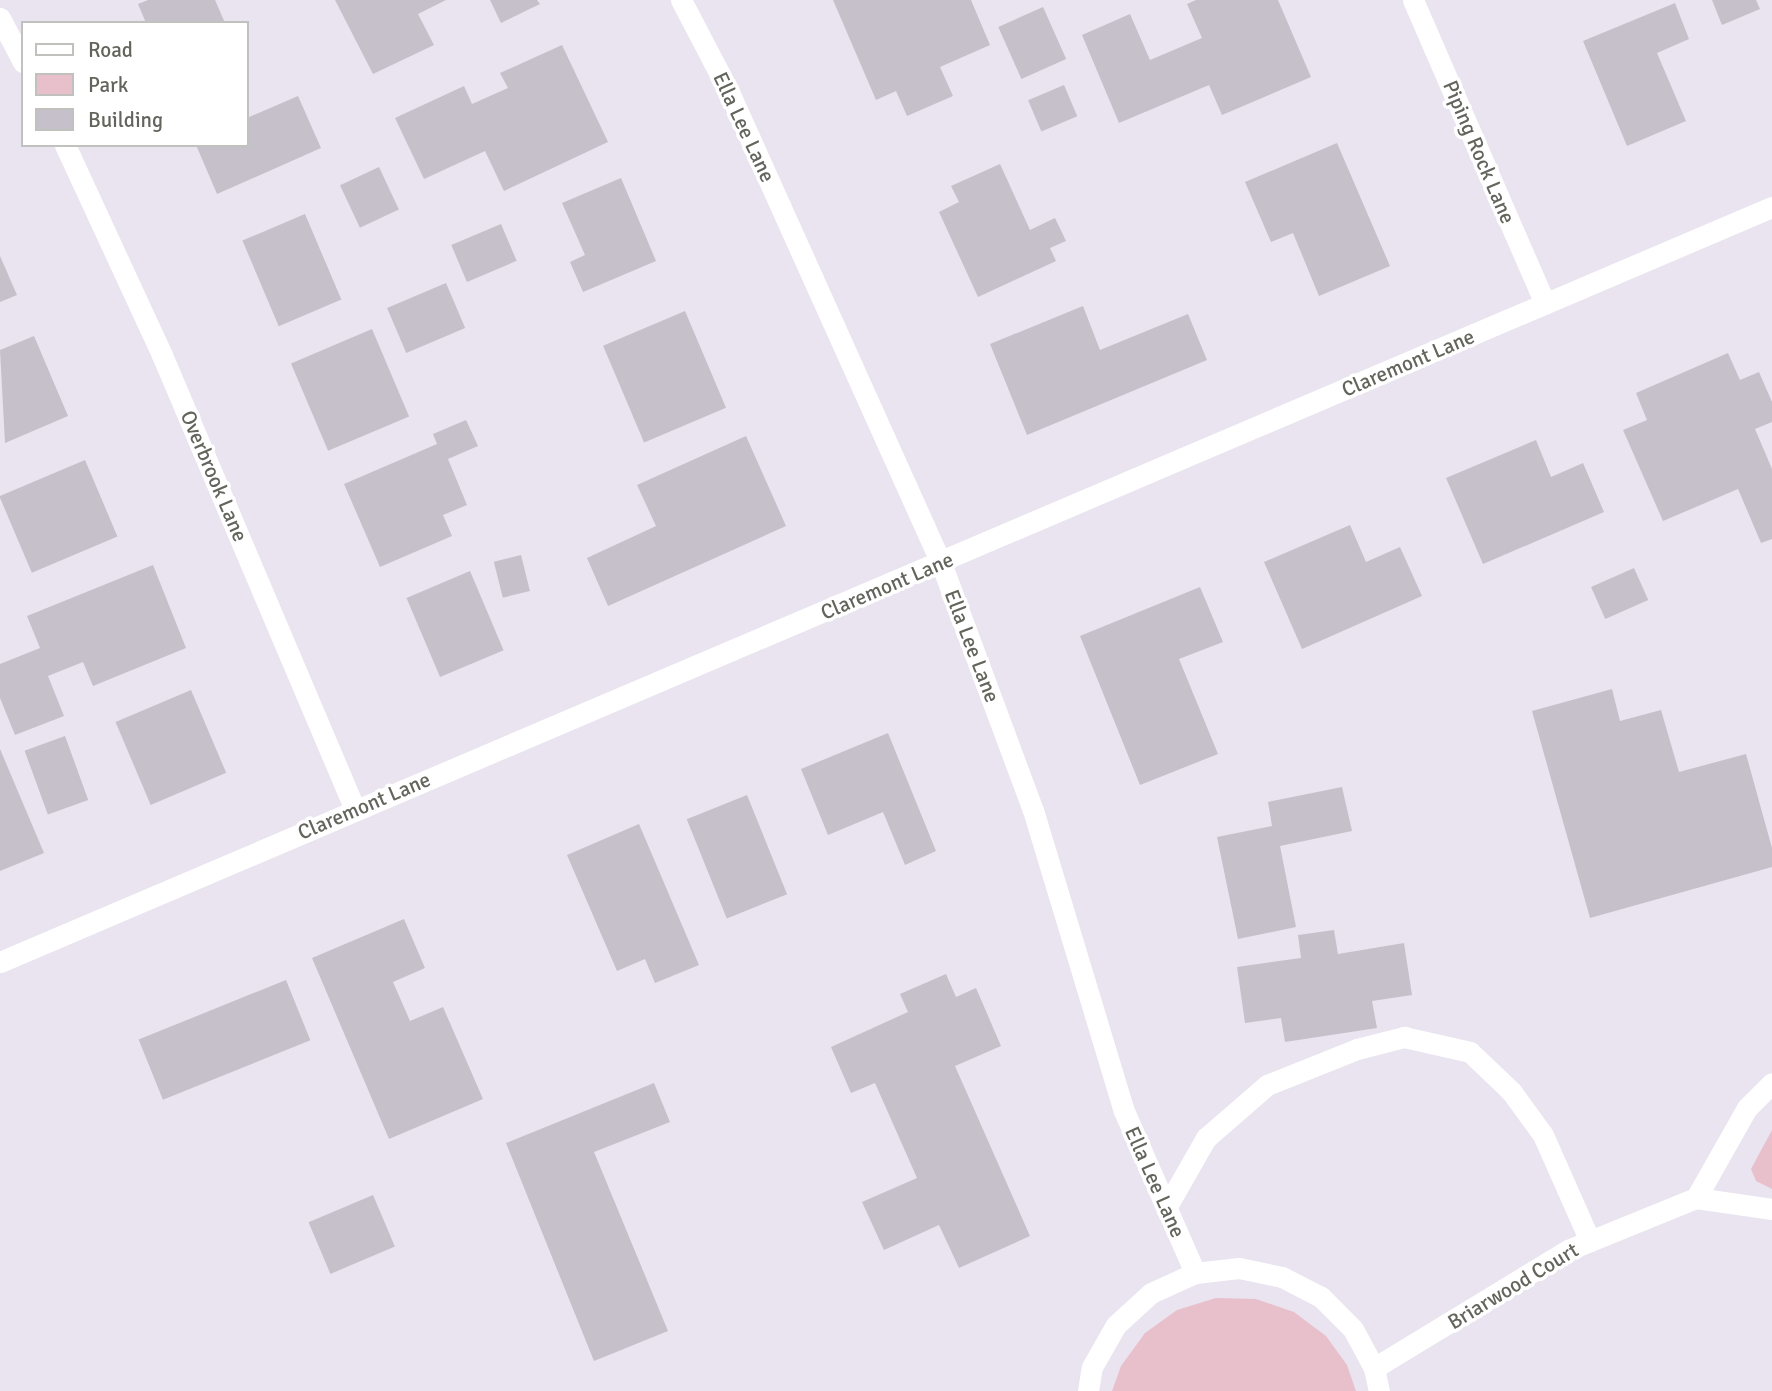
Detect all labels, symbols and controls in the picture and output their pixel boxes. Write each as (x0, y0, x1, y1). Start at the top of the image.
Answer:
legend (21, 21, 248, 147)
text: Road (88, 37, 133, 63)
street label: Ella Lee Lane (707, 68, 781, 186)
text: Park (88, 72, 128, 98)
street label: Piping Rock Lane (1437, 77, 1521, 227)
text: Building (88, 107, 163, 133)
street label: Claremont Lane (1338, 324, 1478, 402)
street label: Overbrook Lane (175, 407, 253, 545)
street label: Claremont Lane (817, 547, 957, 625)
street label: Ella Lee Lane (939, 586, 1005, 706)
street label: Claremont Lane (294, 767, 434, 845)
street label: Ella Lee Lane (1119, 1123, 1191, 1241)
street label: Briarwood Court (1443, 1237, 1583, 1335)

